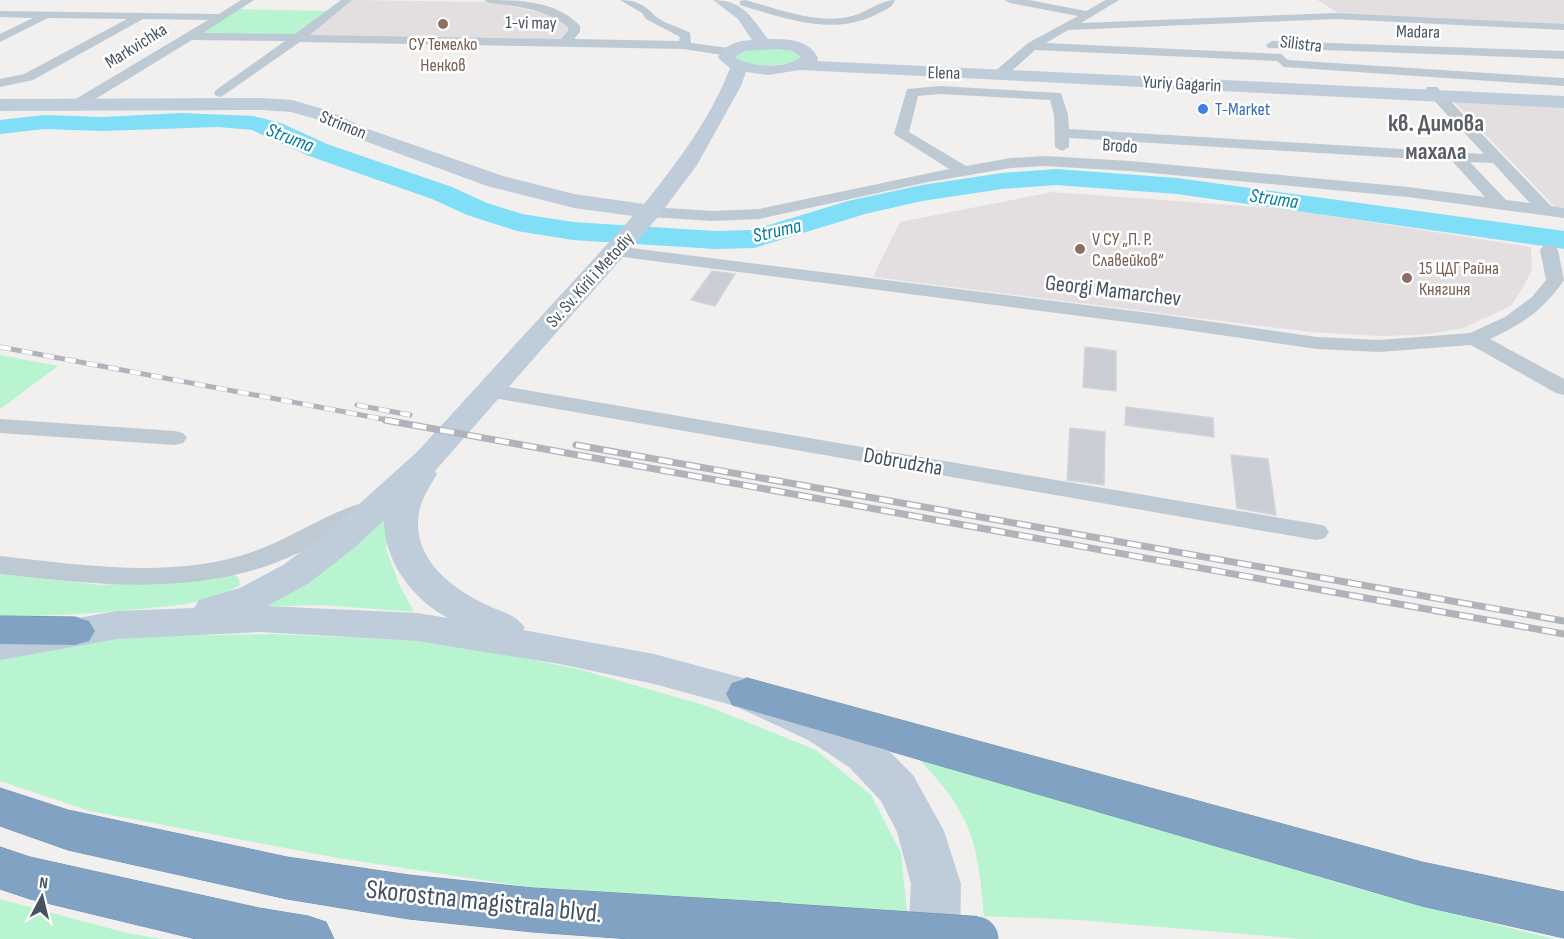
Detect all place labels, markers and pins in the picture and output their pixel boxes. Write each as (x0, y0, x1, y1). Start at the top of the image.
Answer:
marker: СУ Темелко Ненков (436, 17, 450, 31)
place label: СУ Темелко Ненков (408, 34, 478, 76)
place label: T-Market (1215, 99, 1271, 120)
marker: T-Market (1196, 102, 1210, 116)
place label: V СУ „П. Р. Славейков“ (1092, 229, 1164, 271)
marker: V СУ „П. Р. Славейков“ (1073, 242, 1087, 256)
place label: 15 ЦДГ Райна Княгиня (1419, 258, 1499, 300)
marker: 15 ЦДГ Райна Княгиня (1400, 271, 1414, 285)

